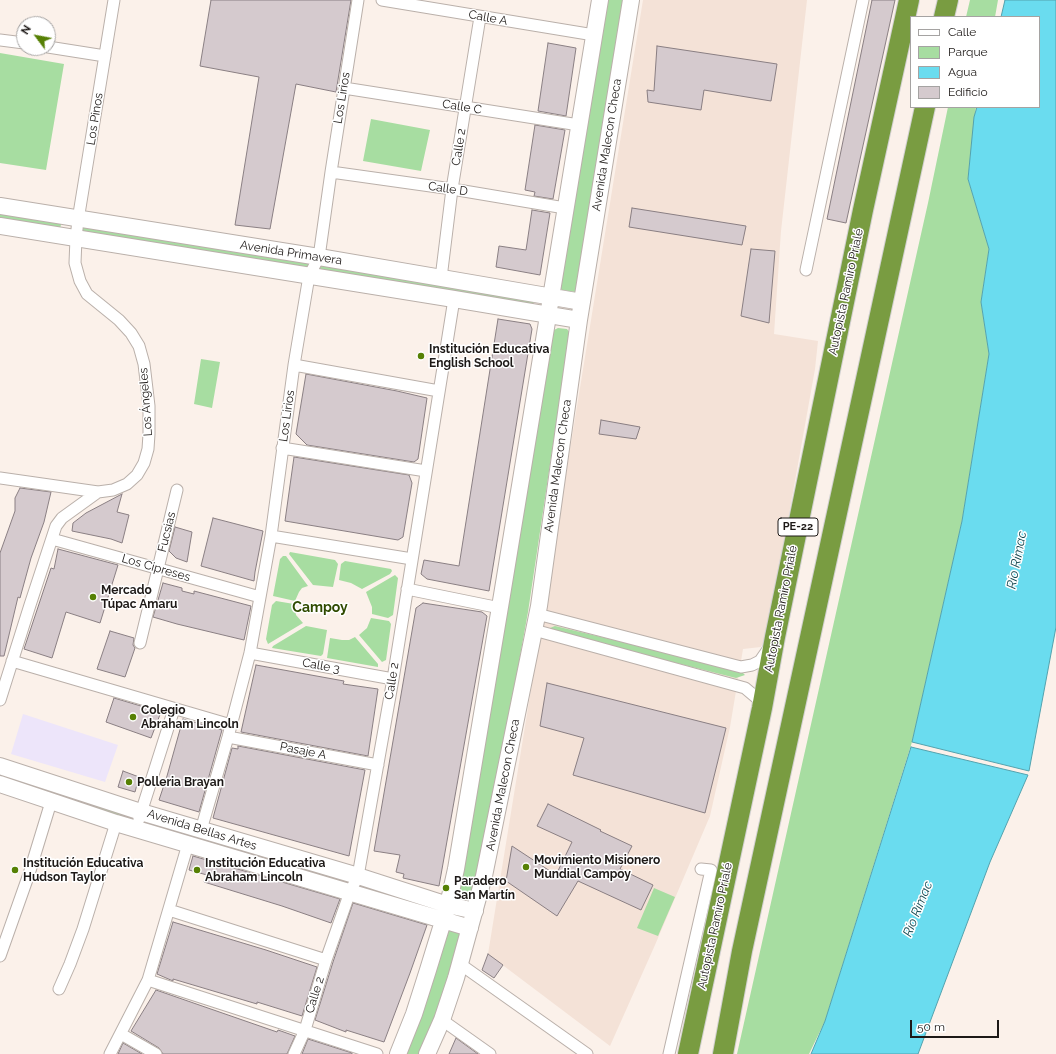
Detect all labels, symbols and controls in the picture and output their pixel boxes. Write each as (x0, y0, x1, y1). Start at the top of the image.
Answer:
street label: Calle A (467, 7, 509, 29)
north arrow (16, 16, 56, 56)
legend (910, 16, 1040, 108)
text: N (19, 23, 34, 37)
text: Calle (948, 25, 976, 39)
text: Parque (948, 45, 988, 59)
text: Agua (948, 65, 977, 79)
street label: Los Lirios (331, 71, 353, 125)
street label: Avenida Malecon Checa (589, 78, 625, 212)
text: Edificio (948, 85, 988, 99)
street label: Los Pinos (84, 92, 106, 146)
street label: Calle C (441, 97, 483, 117)
street label: Calle 2 (449, 127, 469, 167)
street label: Calle D (427, 179, 469, 199)
street label: Autopista Ramiro Prialé (826, 227, 866, 357)
street label: Avenida Primavera (239, 238, 343, 268)
place label: Institución Educativa English School (429, 342, 549, 370)
marker: Institución Educativa English School (416, 351, 426, 361)
street label: Los Ángeles (136, 367, 156, 437)
street label: Los Lirios (276, 389, 298, 443)
street label: Avenida Malecon Checa (542, 399, 574, 533)
street label: Fucsias (155, 510, 179, 554)
road number: PE-22 (778, 518, 818, 536)
water label: Río Rímac (1004, 530, 1030, 590)
street label: Autopista Ramiro Prialé (762, 544, 800, 674)
street label: Los Cipreses (120, 551, 192, 585)
place label: Mercado Túpac Amaru (101, 583, 177, 611)
marker: Mercado Túpac Amaru (88, 592, 98, 602)
district label: Campoy (292, 600, 348, 616)
street label: Calle 3 (301, 656, 341, 676)
street label: Calle 2 (382, 661, 402, 701)
place label: Colegio Abraham Lincoln (141, 703, 239, 731)
marker: Colegio Abraham Lincoln (128, 712, 138, 722)
street label: Avenida Malecon Checa (483, 718, 523, 852)
street label: Pasaje A (278, 739, 328, 763)
place label: Polleria Brayan (137, 775, 224, 789)
marker: Polleria Brayan (124, 777, 134, 787)
street label: Avenida Bellas Artes (146, 806, 258, 854)
place label: Movimiento Misionero Mundial Campoy (534, 853, 660, 881)
place label: Institución Educativa Hudson Taylor (23, 856, 143, 884)
place label: Institución Educativa Abraham Lincoln (205, 856, 325, 884)
street label: Autopista Ramiro Prialé (695, 861, 735, 991)
marker: Movimiento Misionero Mundial Campoy (521, 862, 531, 872)
marker: Institución Educativa Hudson Taylor (10, 865, 20, 875)
marker: Institución Educativa Abraham Lincoln (192, 865, 202, 875)
place label: Paradero San Martín (454, 874, 515, 902)
water label: Río Rímac (900, 879, 936, 939)
marker: Paradero San Martín (441, 883, 451, 893)
street label: Calle 2 (303, 975, 327, 1015)
scale bar (912, 1012, 1001, 1038)
text: 50 m (917, 1020, 945, 1034)

